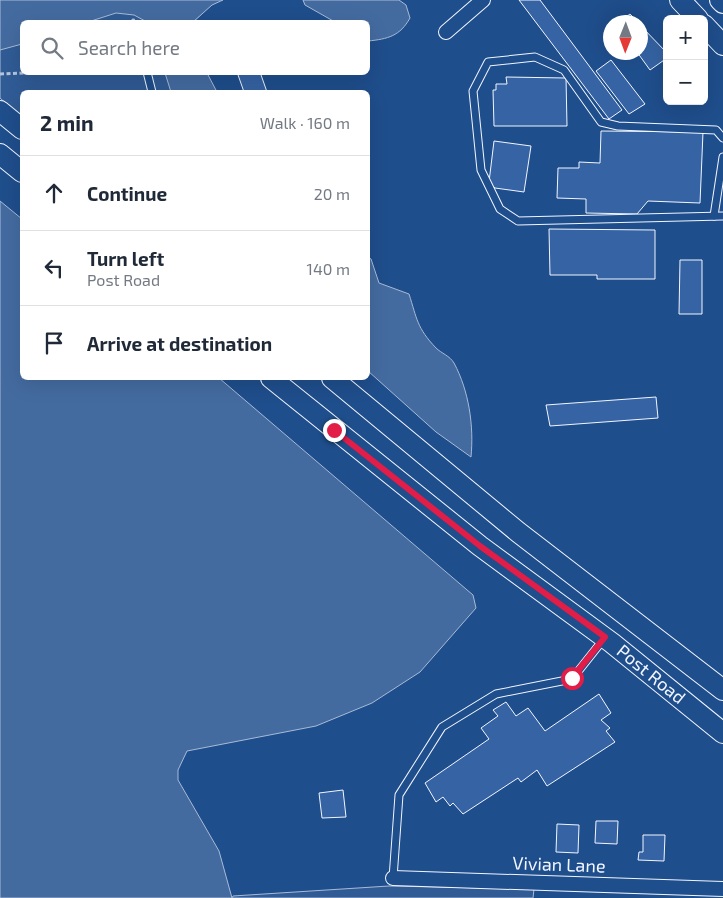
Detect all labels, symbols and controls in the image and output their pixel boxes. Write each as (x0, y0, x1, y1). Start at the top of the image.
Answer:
north arrow (603, 15, 648, 60)
map controls (663, 15, 708, 105)
button: + (663, 15, 708, 60)
search box (20, 20, 370, 75)
icon: search (38, 34, 66, 62)
text: Search here (78, 36, 180, 59)
button: − (663, 60, 708, 105)
text: 2 min (40, 110, 94, 135)
text: Walk · 160 m (260, 113, 350, 132)
icon: ahead (40, 179, 68, 207)
text: Continue (87, 182, 167, 205)
text: 20 m (314, 184, 350, 203)
text: Turn left (87, 247, 164, 270)
icon: left (40, 254, 68, 282)
text: 140 m (307, 259, 350, 278)
text: Post Road (87, 270, 160, 289)
icon: arrive (40, 329, 68, 357)
text: Arrive at destination (87, 332, 272, 355)
route end (323, 419, 346, 442)
street label: Post Road (613, 639, 690, 708)
route start (561, 667, 584, 690)
street label: Vivian Lane (512, 851, 606, 877)

